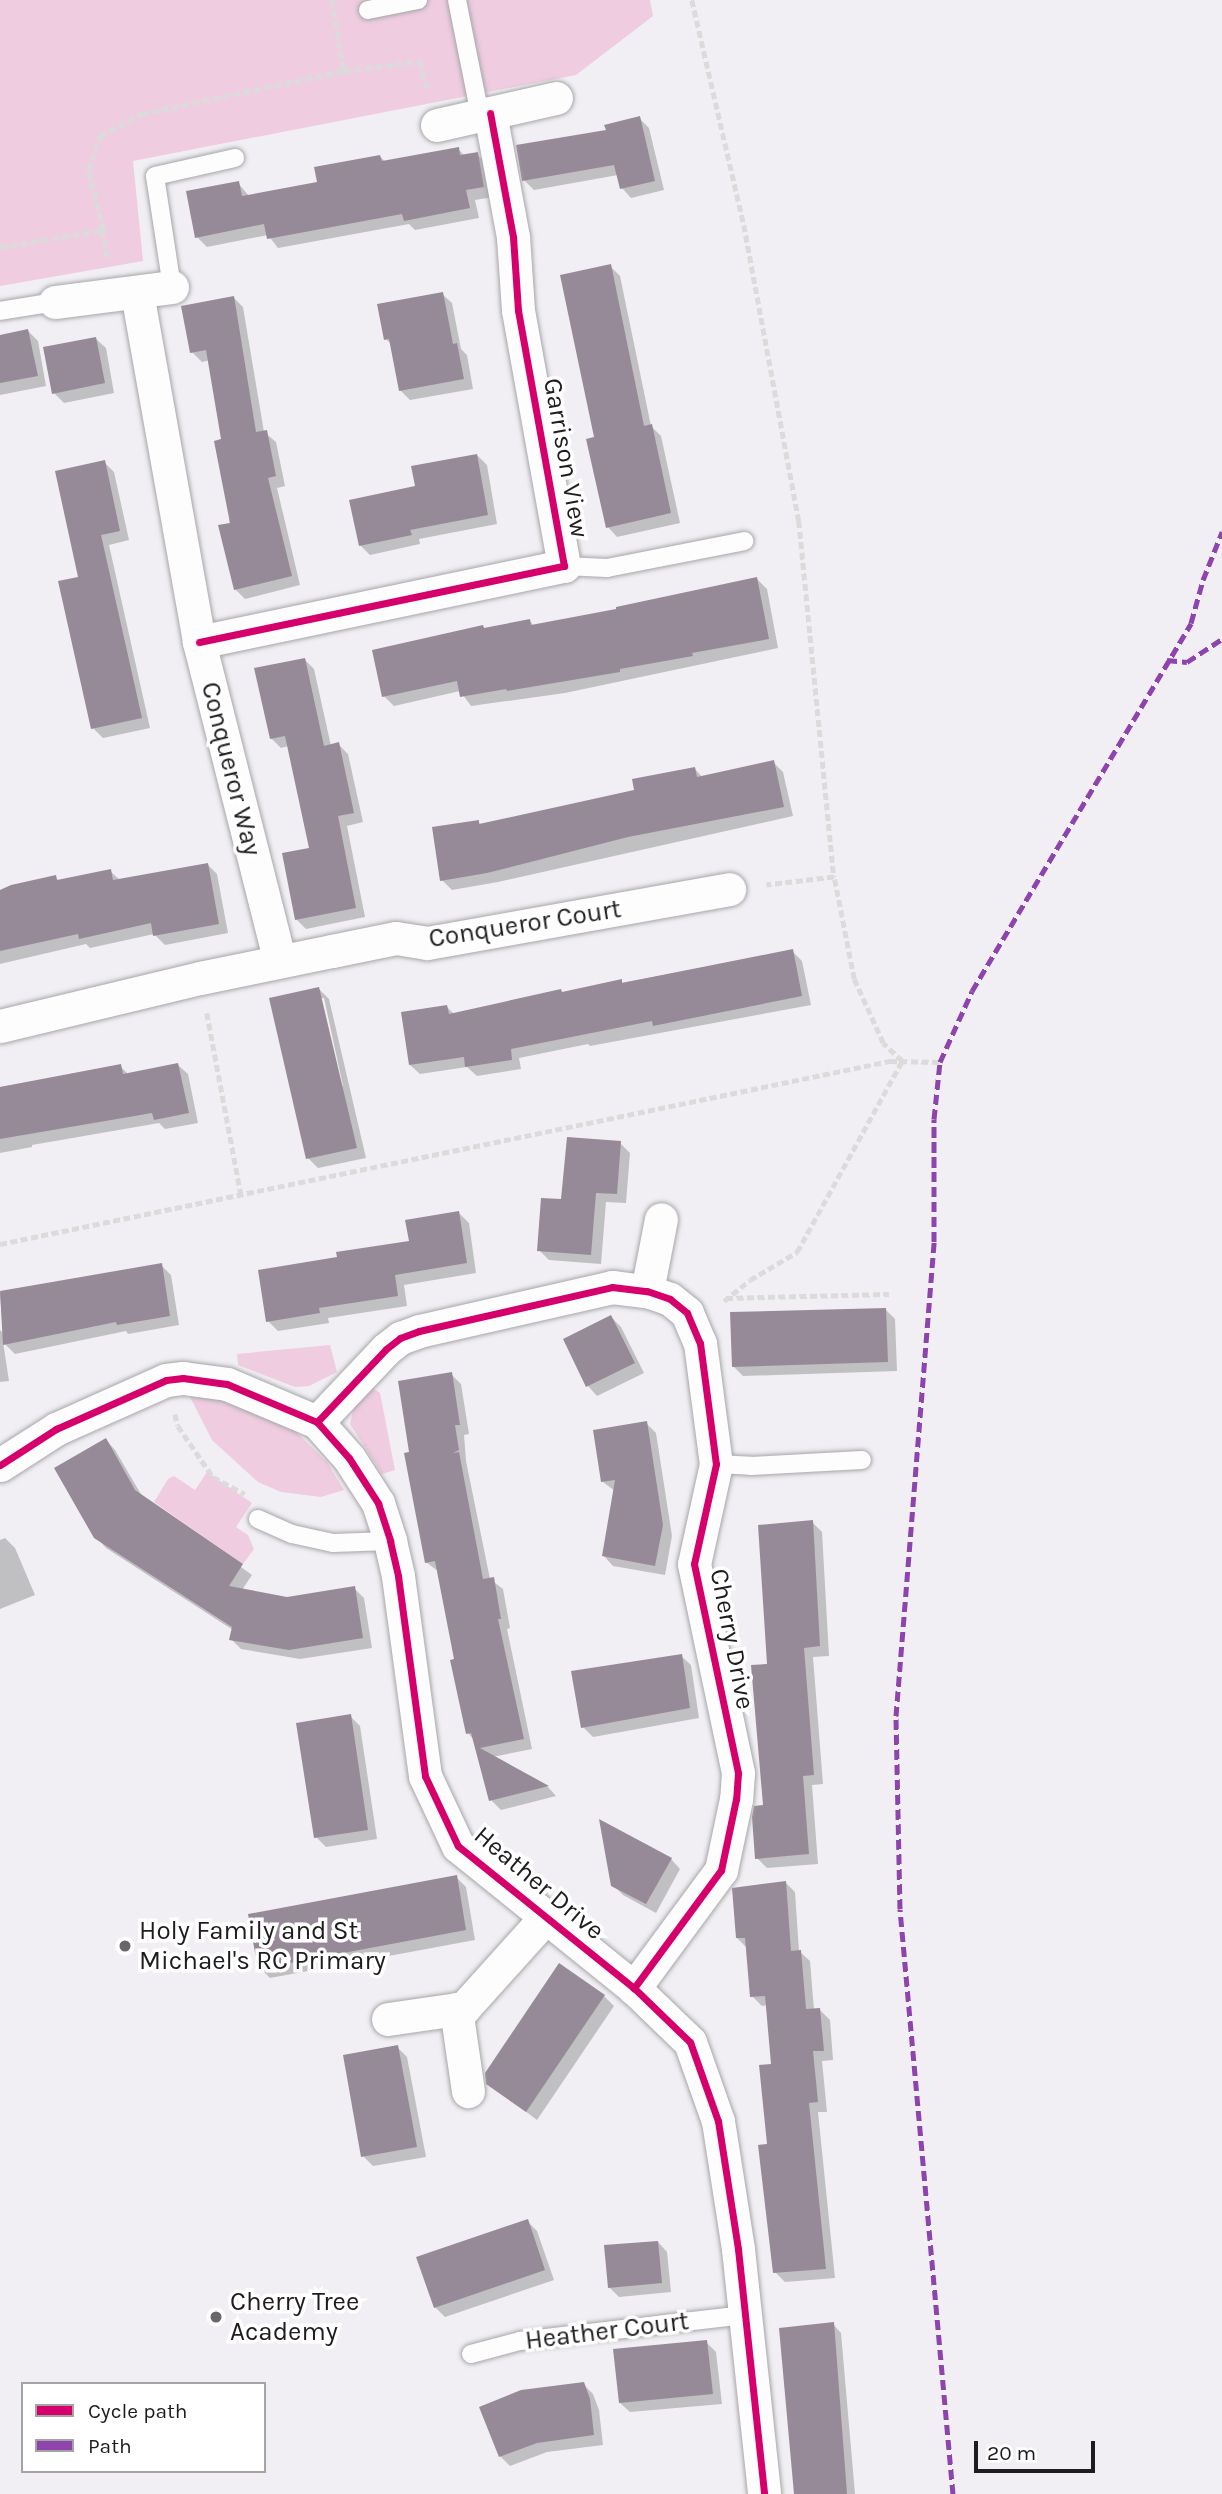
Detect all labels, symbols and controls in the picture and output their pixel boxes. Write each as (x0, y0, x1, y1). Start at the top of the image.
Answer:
street label: Garrison View (537, 376, 595, 540)
street label: Conqueror Way (194, 679, 268, 859)
street label: Conqueror Court (427, 893, 623, 955)
street label: Cherry Drive (703, 1566, 761, 1712)
street label: Heather Drive (468, 1820, 610, 1946)
place label: Holy Family and St Michael's RC Primary (139, 1915, 386, 1976)
marker: Holy Family and St Michael's RC Primary (117, 1938, 133, 1954)
place label: Cherry Tree Academy (230, 2286, 359, 2348)
street label: Heather Court (523, 2305, 691, 2357)
marker: Cherry Tree Academy (208, 2309, 224, 2325)
legend (21, 2382, 266, 2473)
text: Cycle path (88, 2399, 188, 2423)
scale bar (977, 2428, 1098, 2472)
text: Path (88, 2434, 132, 2458)
text: 20 m (987, 2441, 1036, 2465)

